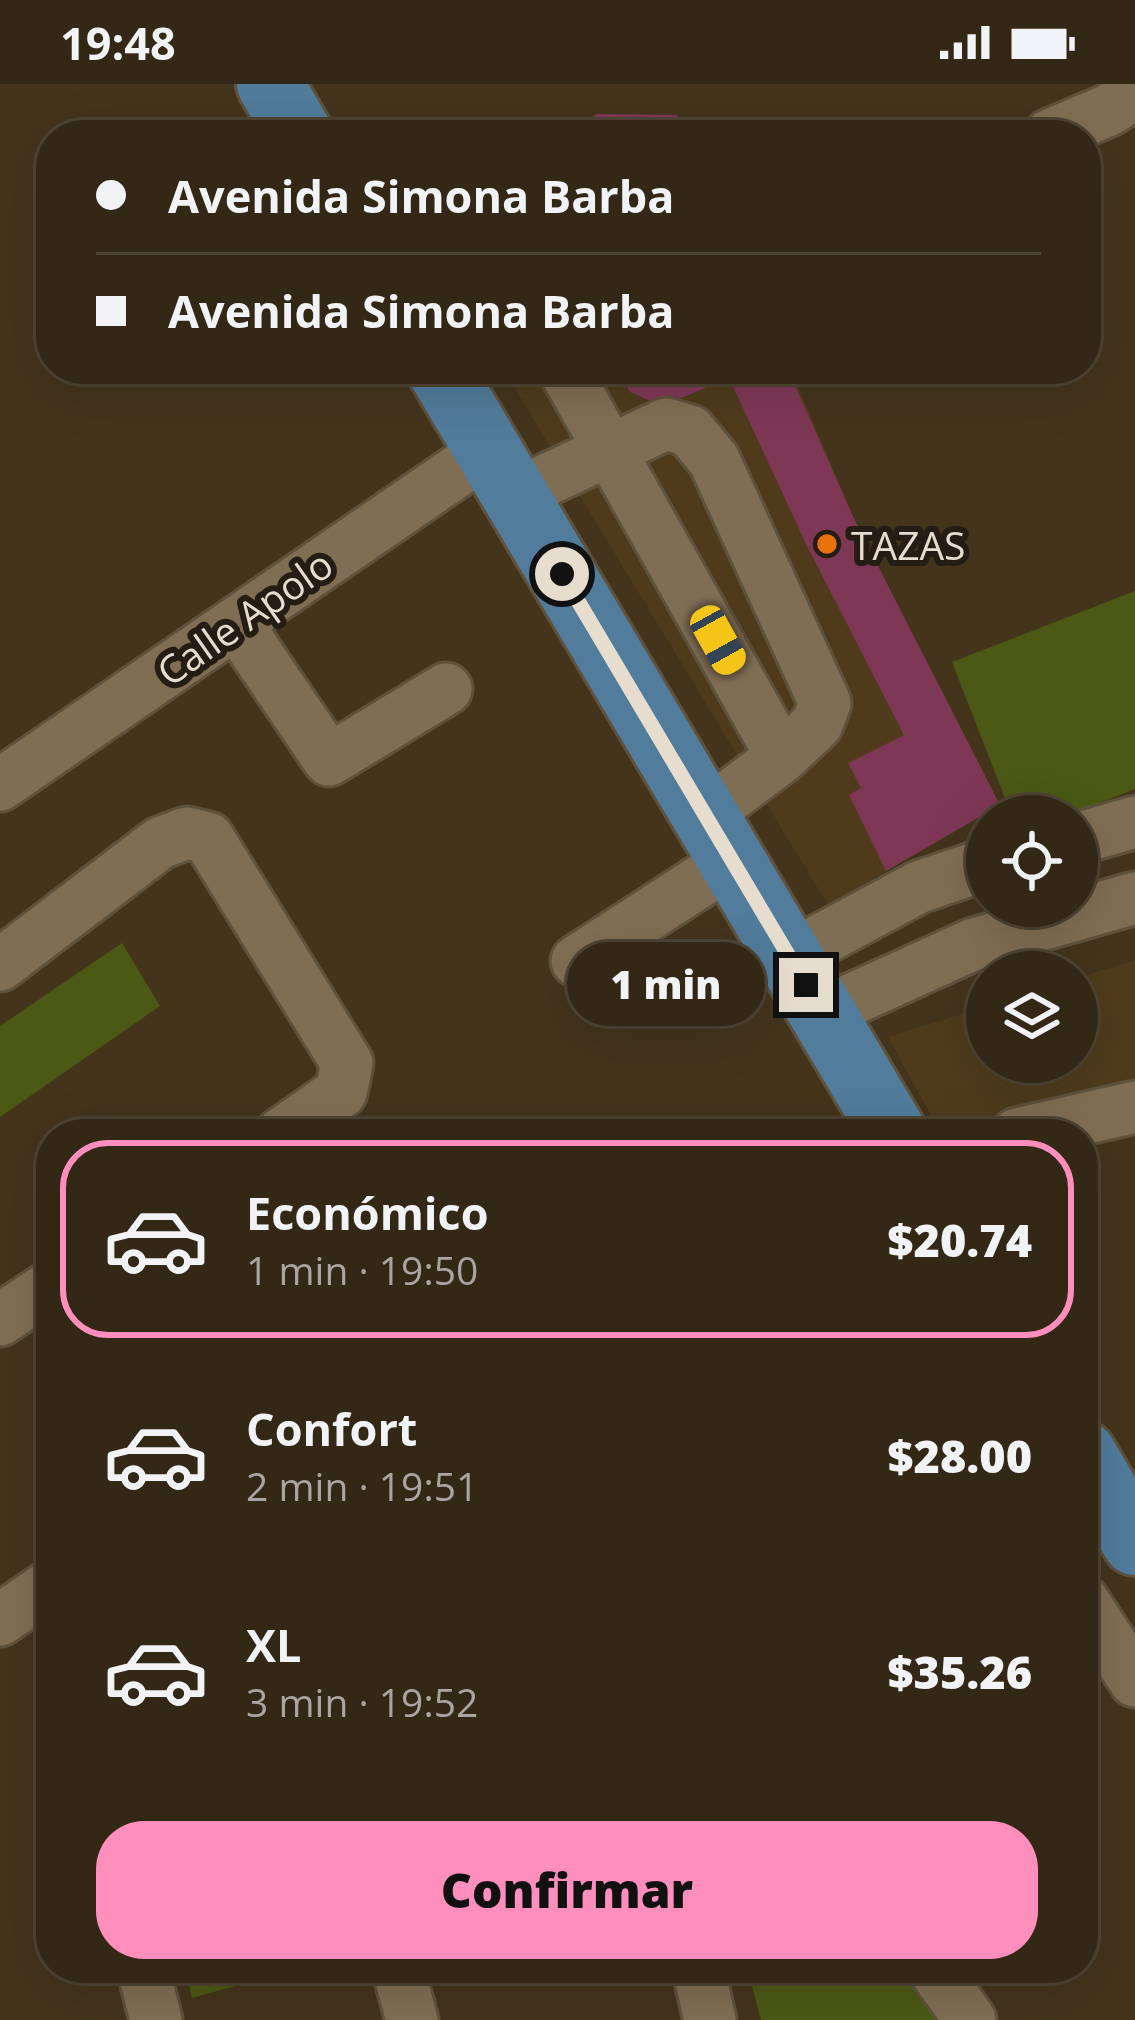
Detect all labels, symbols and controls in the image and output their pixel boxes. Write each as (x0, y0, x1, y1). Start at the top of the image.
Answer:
text: 19:48 (60, 12, 176, 73)
text: Avenida Simona Barba (168, 165, 674, 226)
text: Avenida Simona Barba (168, 280, 674, 341)
place label: TAZAS (851, 518, 966, 571)
marker: TAZAS (814, 531, 840, 557)
street label: Calle Apolo (146, 537, 342, 697)
route start (535, 547, 589, 601)
car (685, 600, 751, 680)
map controls (966, 795, 1098, 1083)
button: locate (966, 795, 1098, 927)
callout: 1 min (566, 943, 764, 1027)
button: layers (966, 951, 1098, 1083)
text: 1 min (611, 957, 721, 1010)
route end (779, 958, 833, 1012)
text: Económico (246, 1182, 489, 1243)
icon: car (102, 1185, 210, 1293)
text: $20.74 (888, 1209, 1032, 1270)
text: 1 min · 19:50 (246, 1243, 478, 1296)
text: Confort (246, 1398, 417, 1459)
icon: car (102, 1401, 210, 1509)
text: $28.00 (888, 1425, 1032, 1486)
text: 2 min · 19:51 (246, 1459, 478, 1512)
text: XL (246, 1614, 301, 1675)
icon: car (102, 1617, 210, 1725)
text: $35.26 (888, 1641, 1032, 1702)
text: 3 min · 19:52 (246, 1675, 478, 1728)
button: Confirmar (96, 1821, 1038, 1959)

